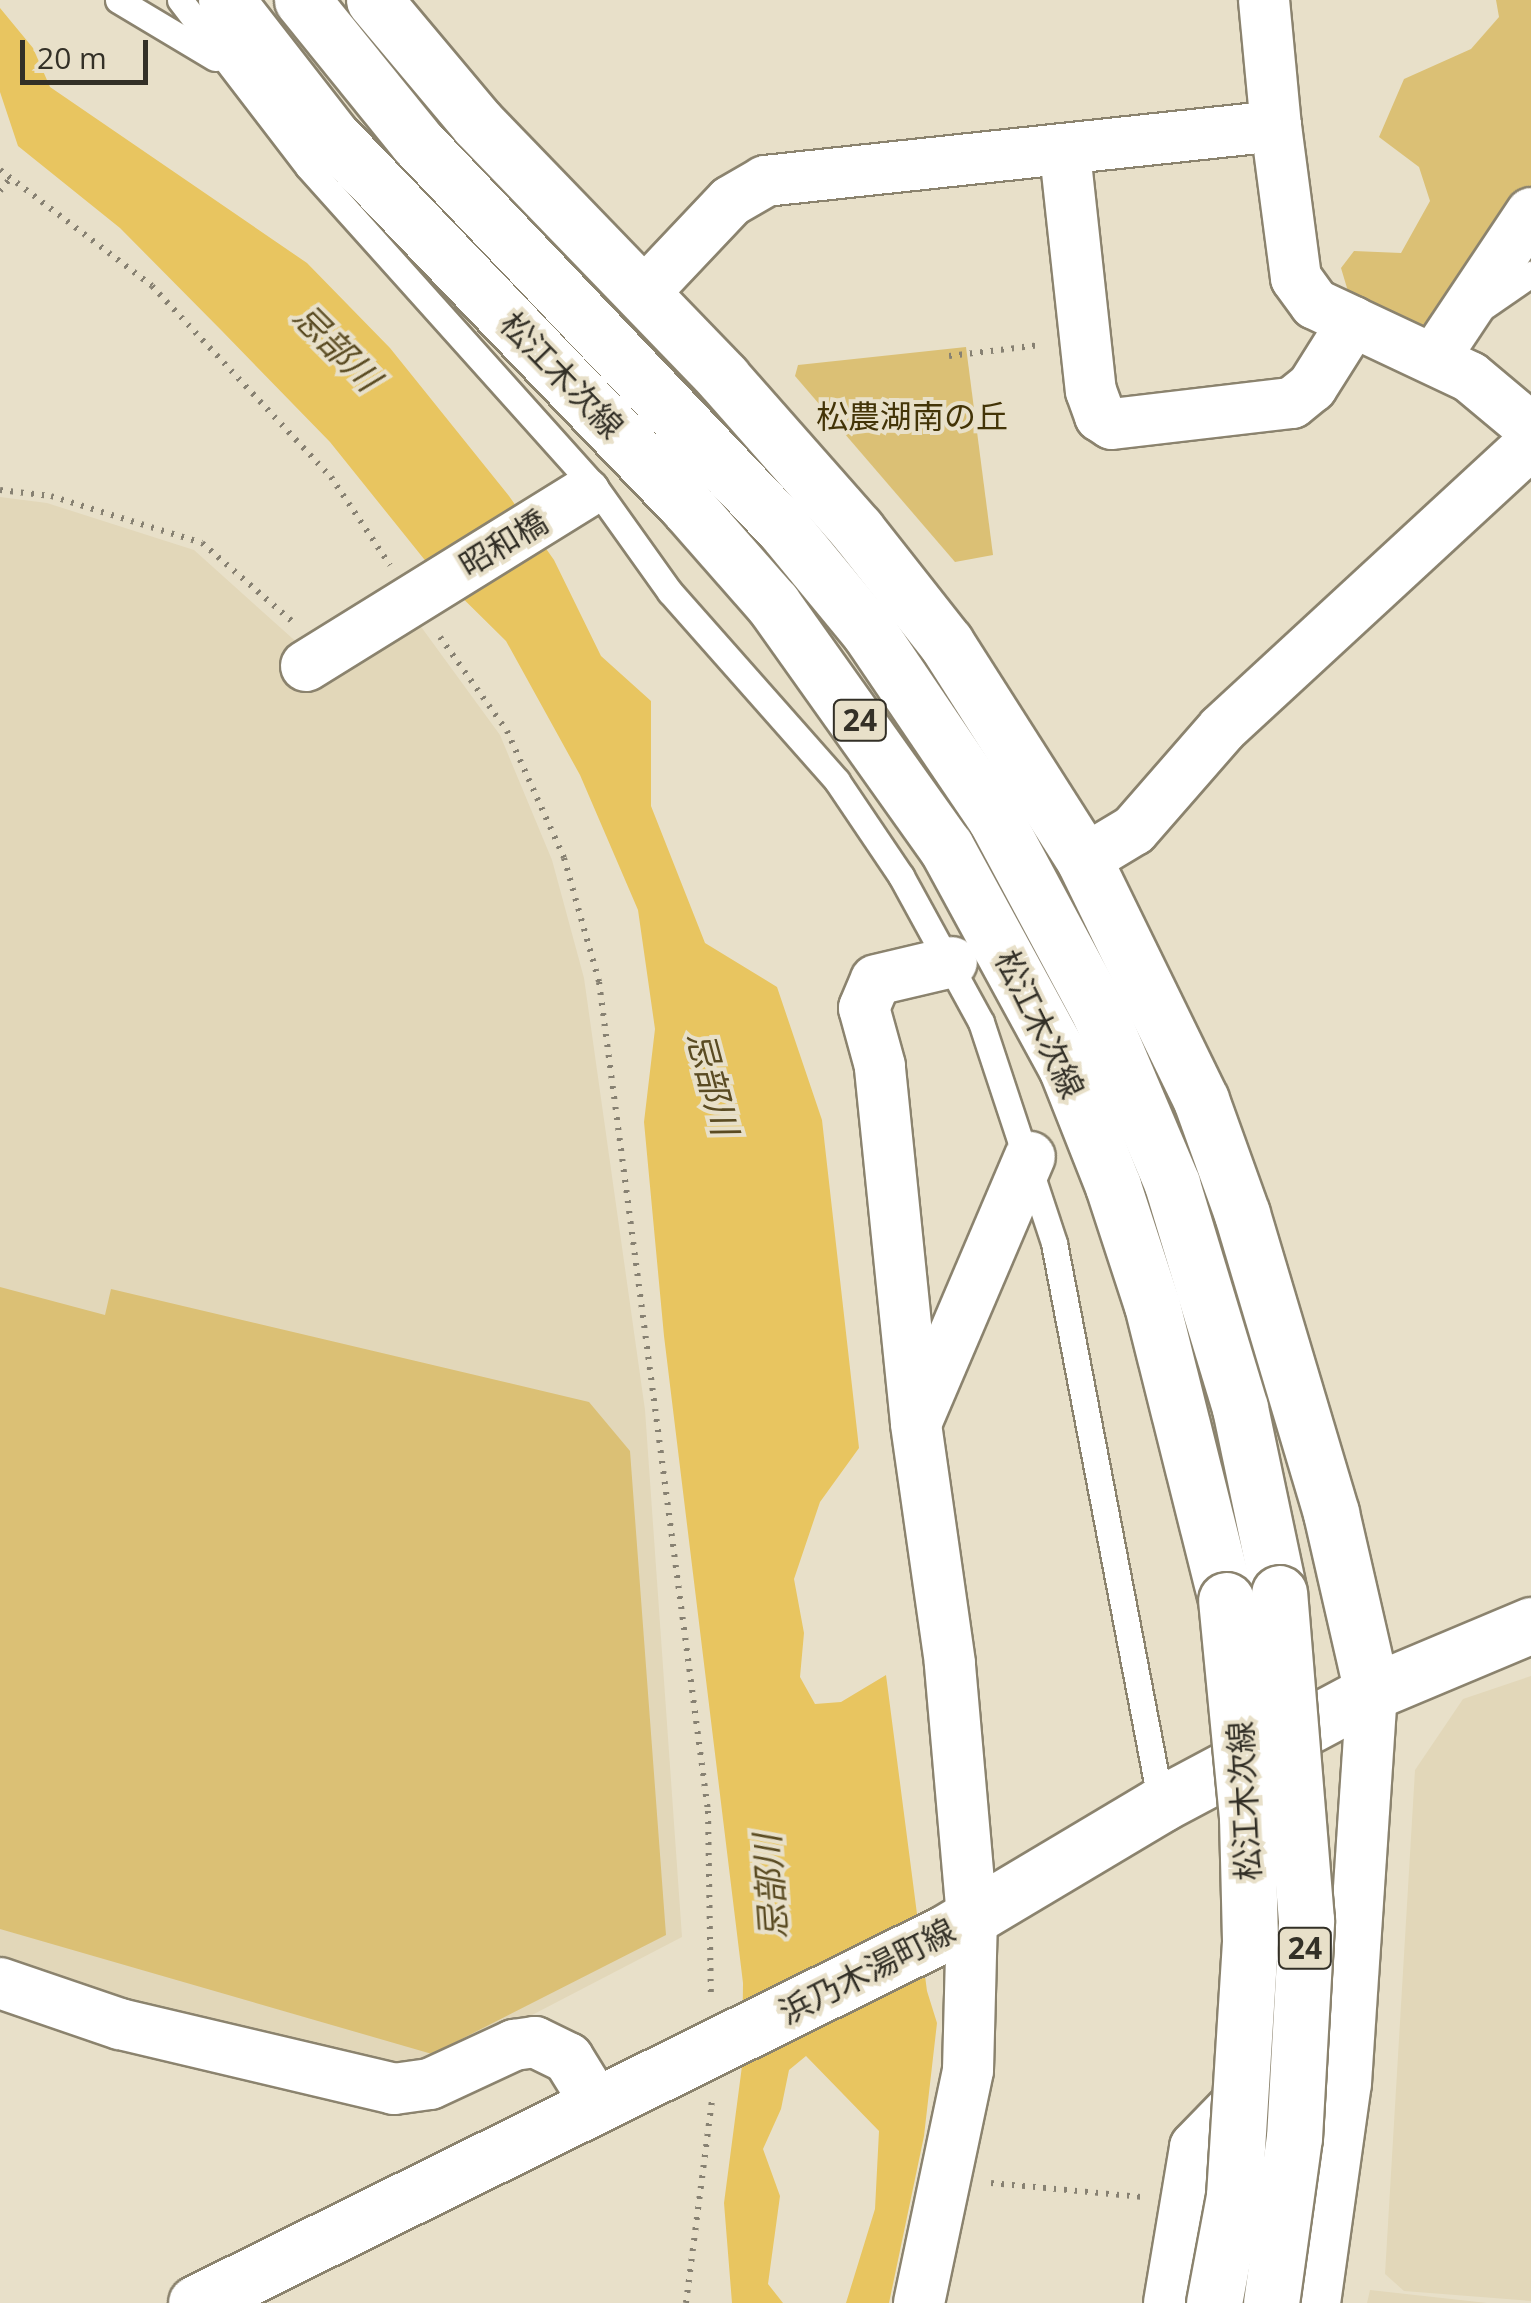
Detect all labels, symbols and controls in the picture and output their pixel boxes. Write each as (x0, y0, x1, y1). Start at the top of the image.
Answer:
scale bar (25, 20, 152, 82)
text: 20 m (37, 37, 107, 78)
water label: 忌部川 (285, 295, 389, 399)
street label: 松江木次線 (493, 304, 631, 446)
park label: 松農湖南の丘 (816, 397, 1008, 435)
street label: 昭和橋 (452, 502, 554, 584)
road number: 24 (832, 695, 888, 745)
street label: 松江木次線 (988, 944, 1092, 1104)
water label: 忌部川 (679, 1027, 747, 1139)
street label: 松江木次線 (1221, 1720, 1267, 1882)
water label: 忌部川 (745, 1833, 795, 1941)
street label: 浜乃木湯町線 (773, 1910, 961, 2032)
road number: 24 (1278, 1923, 1332, 1973)

